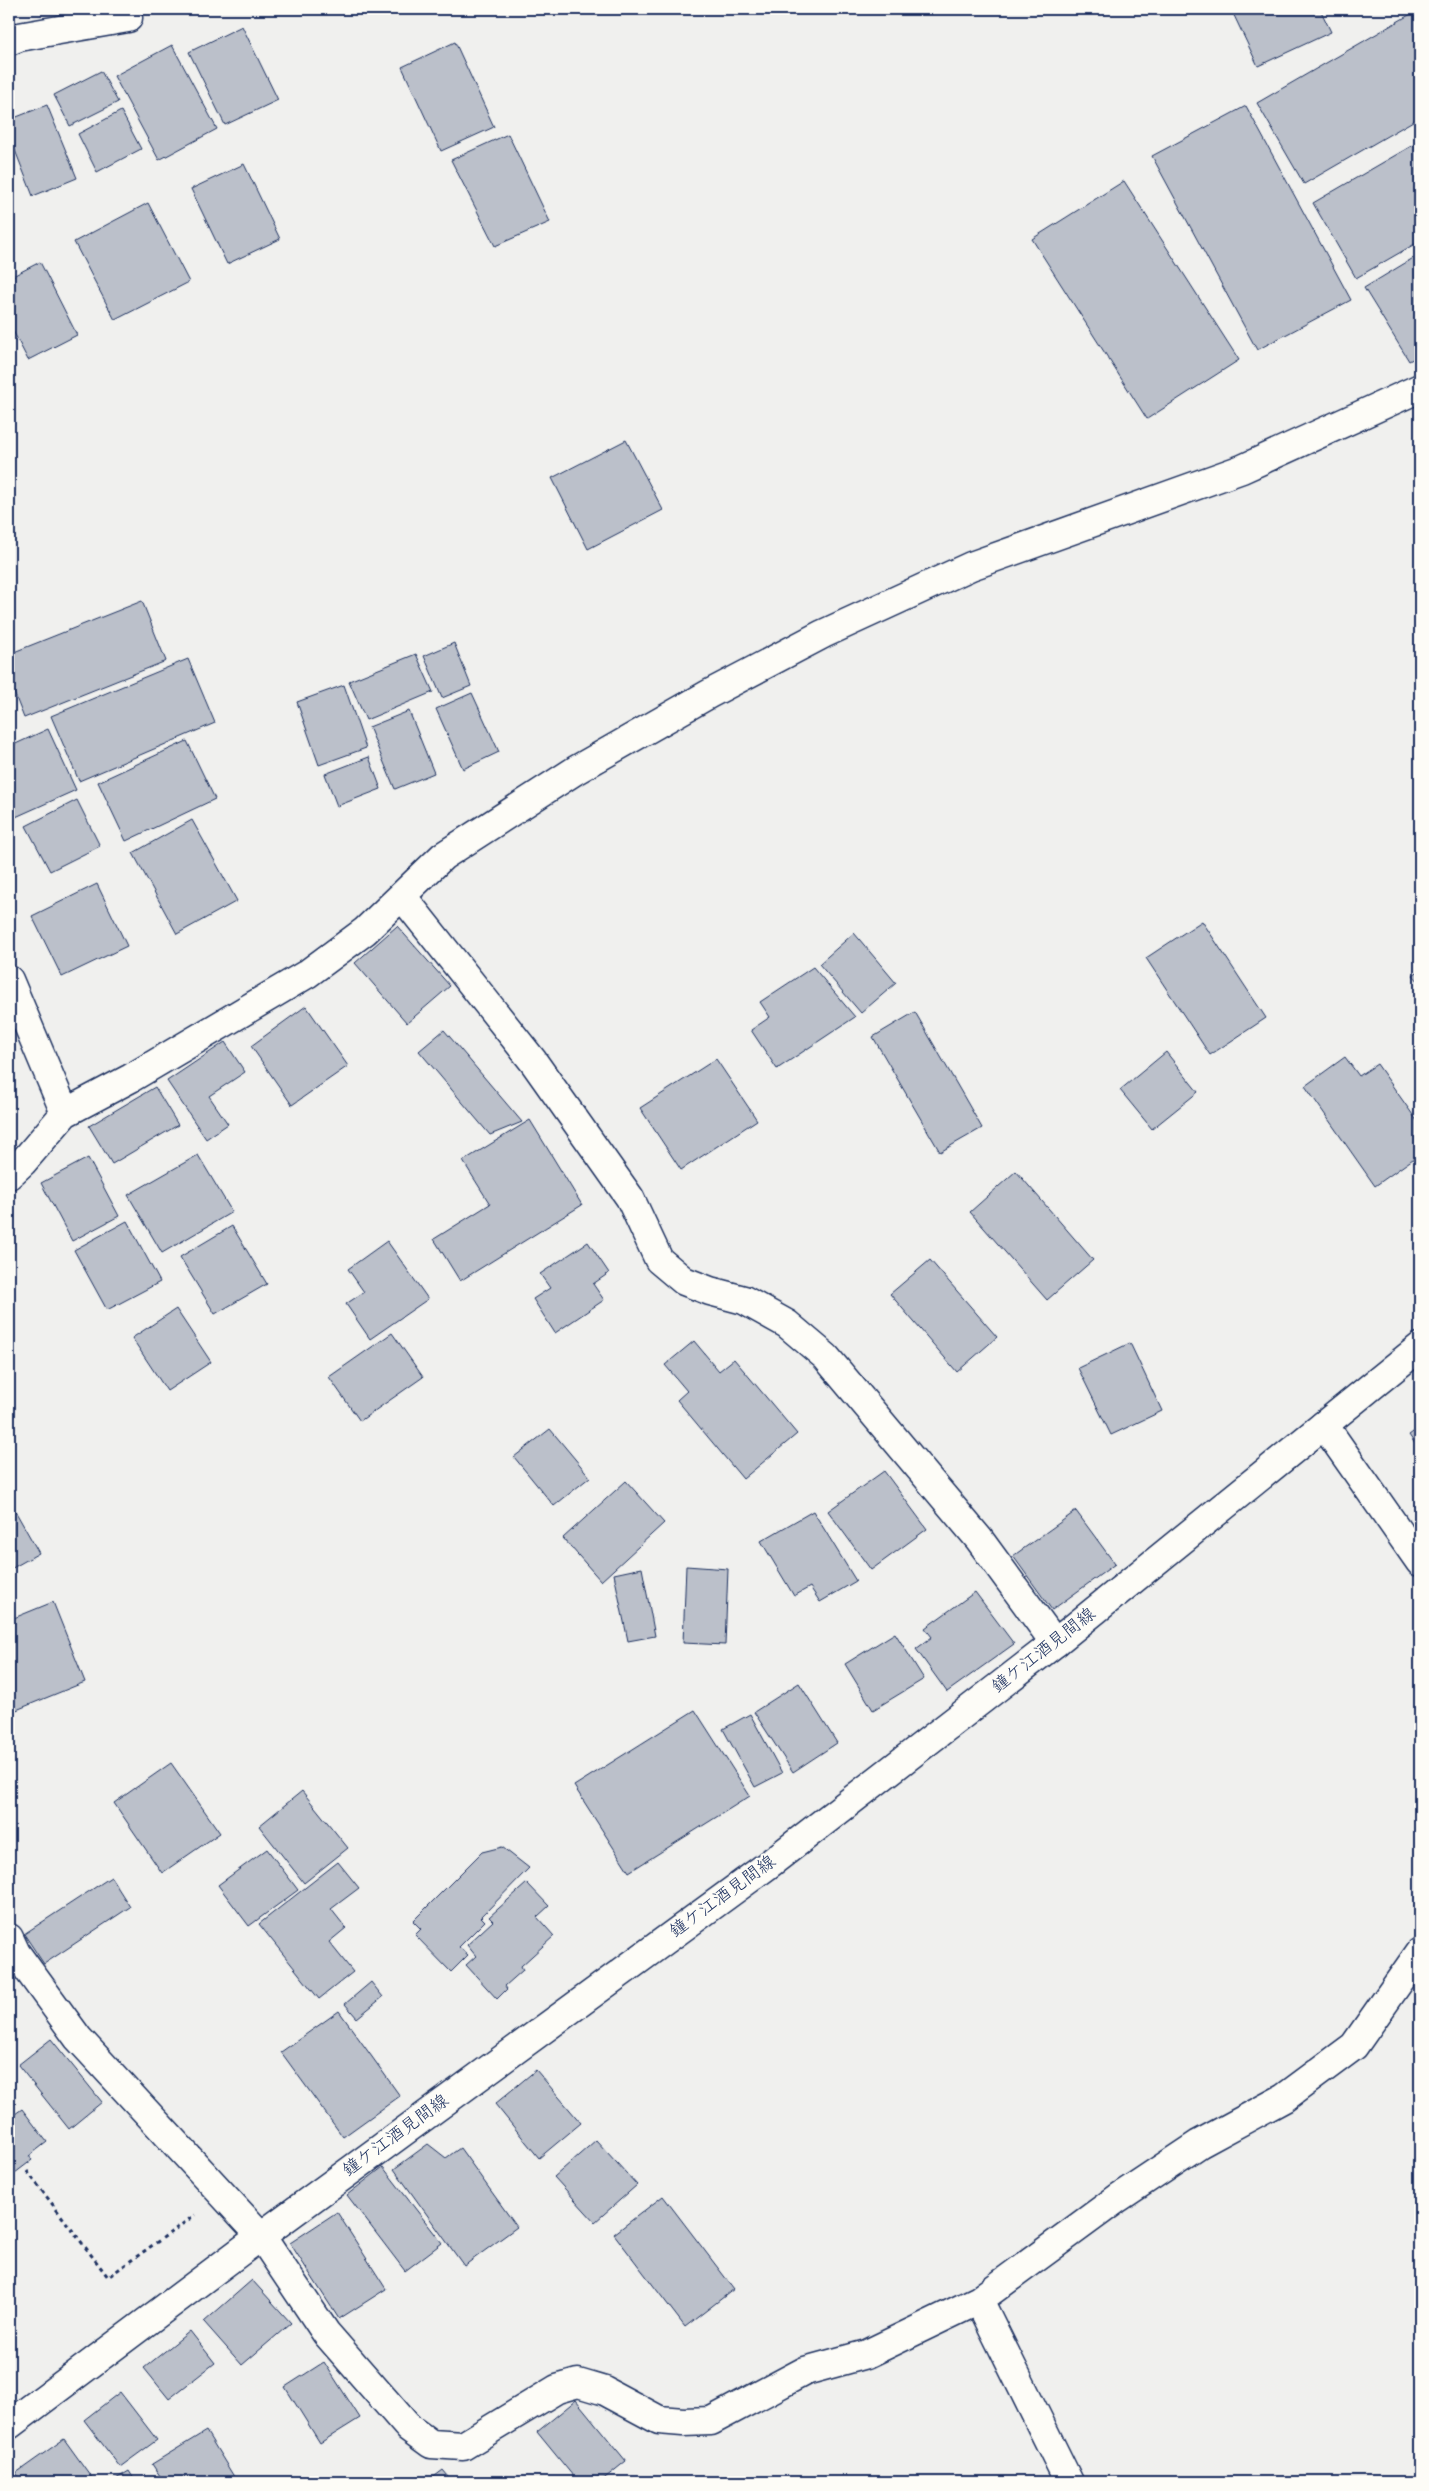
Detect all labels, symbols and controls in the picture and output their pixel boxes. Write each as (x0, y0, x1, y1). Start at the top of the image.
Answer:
street label: 鐘ケ江酒見間線 (985, 1601, 1103, 1701)
street label: 鐘ケ江酒見間線 (664, 1848, 782, 1946)
street label: 鐘ケ江酒見間線 (337, 2087, 455, 2185)

